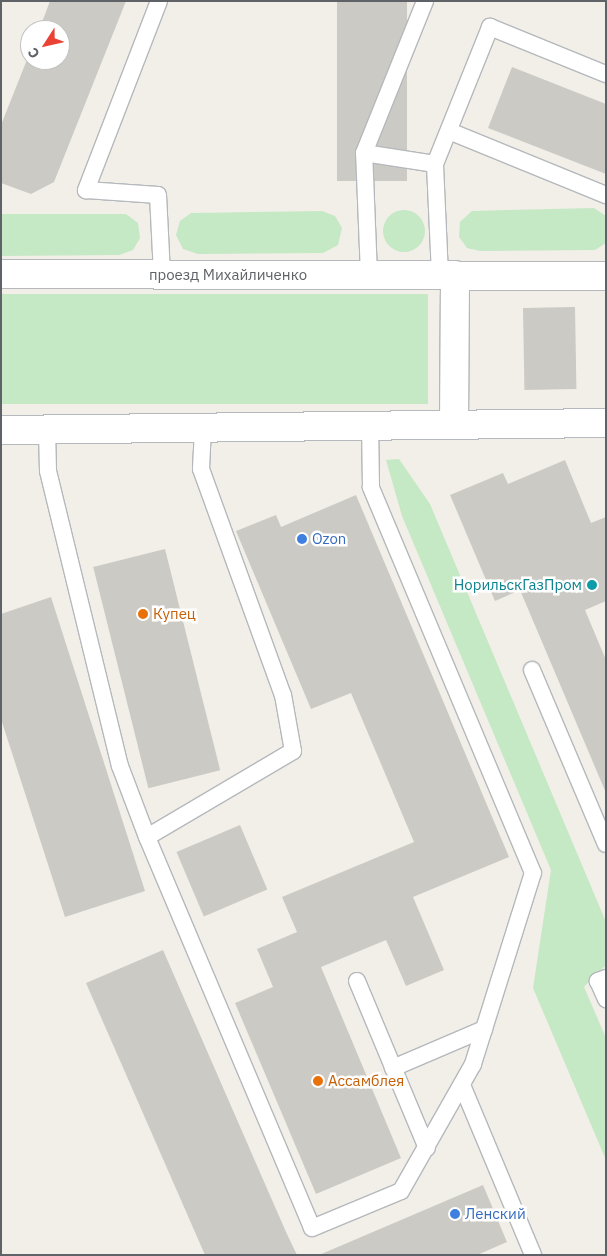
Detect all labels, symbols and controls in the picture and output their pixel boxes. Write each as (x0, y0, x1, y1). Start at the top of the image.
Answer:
north arrow (20, 20, 70, 70)
text: С (24, 44, 44, 62)
street label: проезд Михайличенко (149, 266, 307, 284)
place label: Ozon (312, 530, 346, 548)
marker: Ozon (296, 533, 308, 545)
place label: НорильскГазПром (454, 576, 582, 594)
marker: НорильскГазПром (586, 579, 598, 591)
place label: Купец (153, 605, 196, 623)
marker: Купец (137, 608, 149, 620)
place label: Ассамблея (328, 1072, 404, 1090)
marker: Ассамблея (312, 1075, 324, 1087)
place label: Ленский (465, 1205, 526, 1223)
marker: Ленский (449, 1208, 461, 1220)

